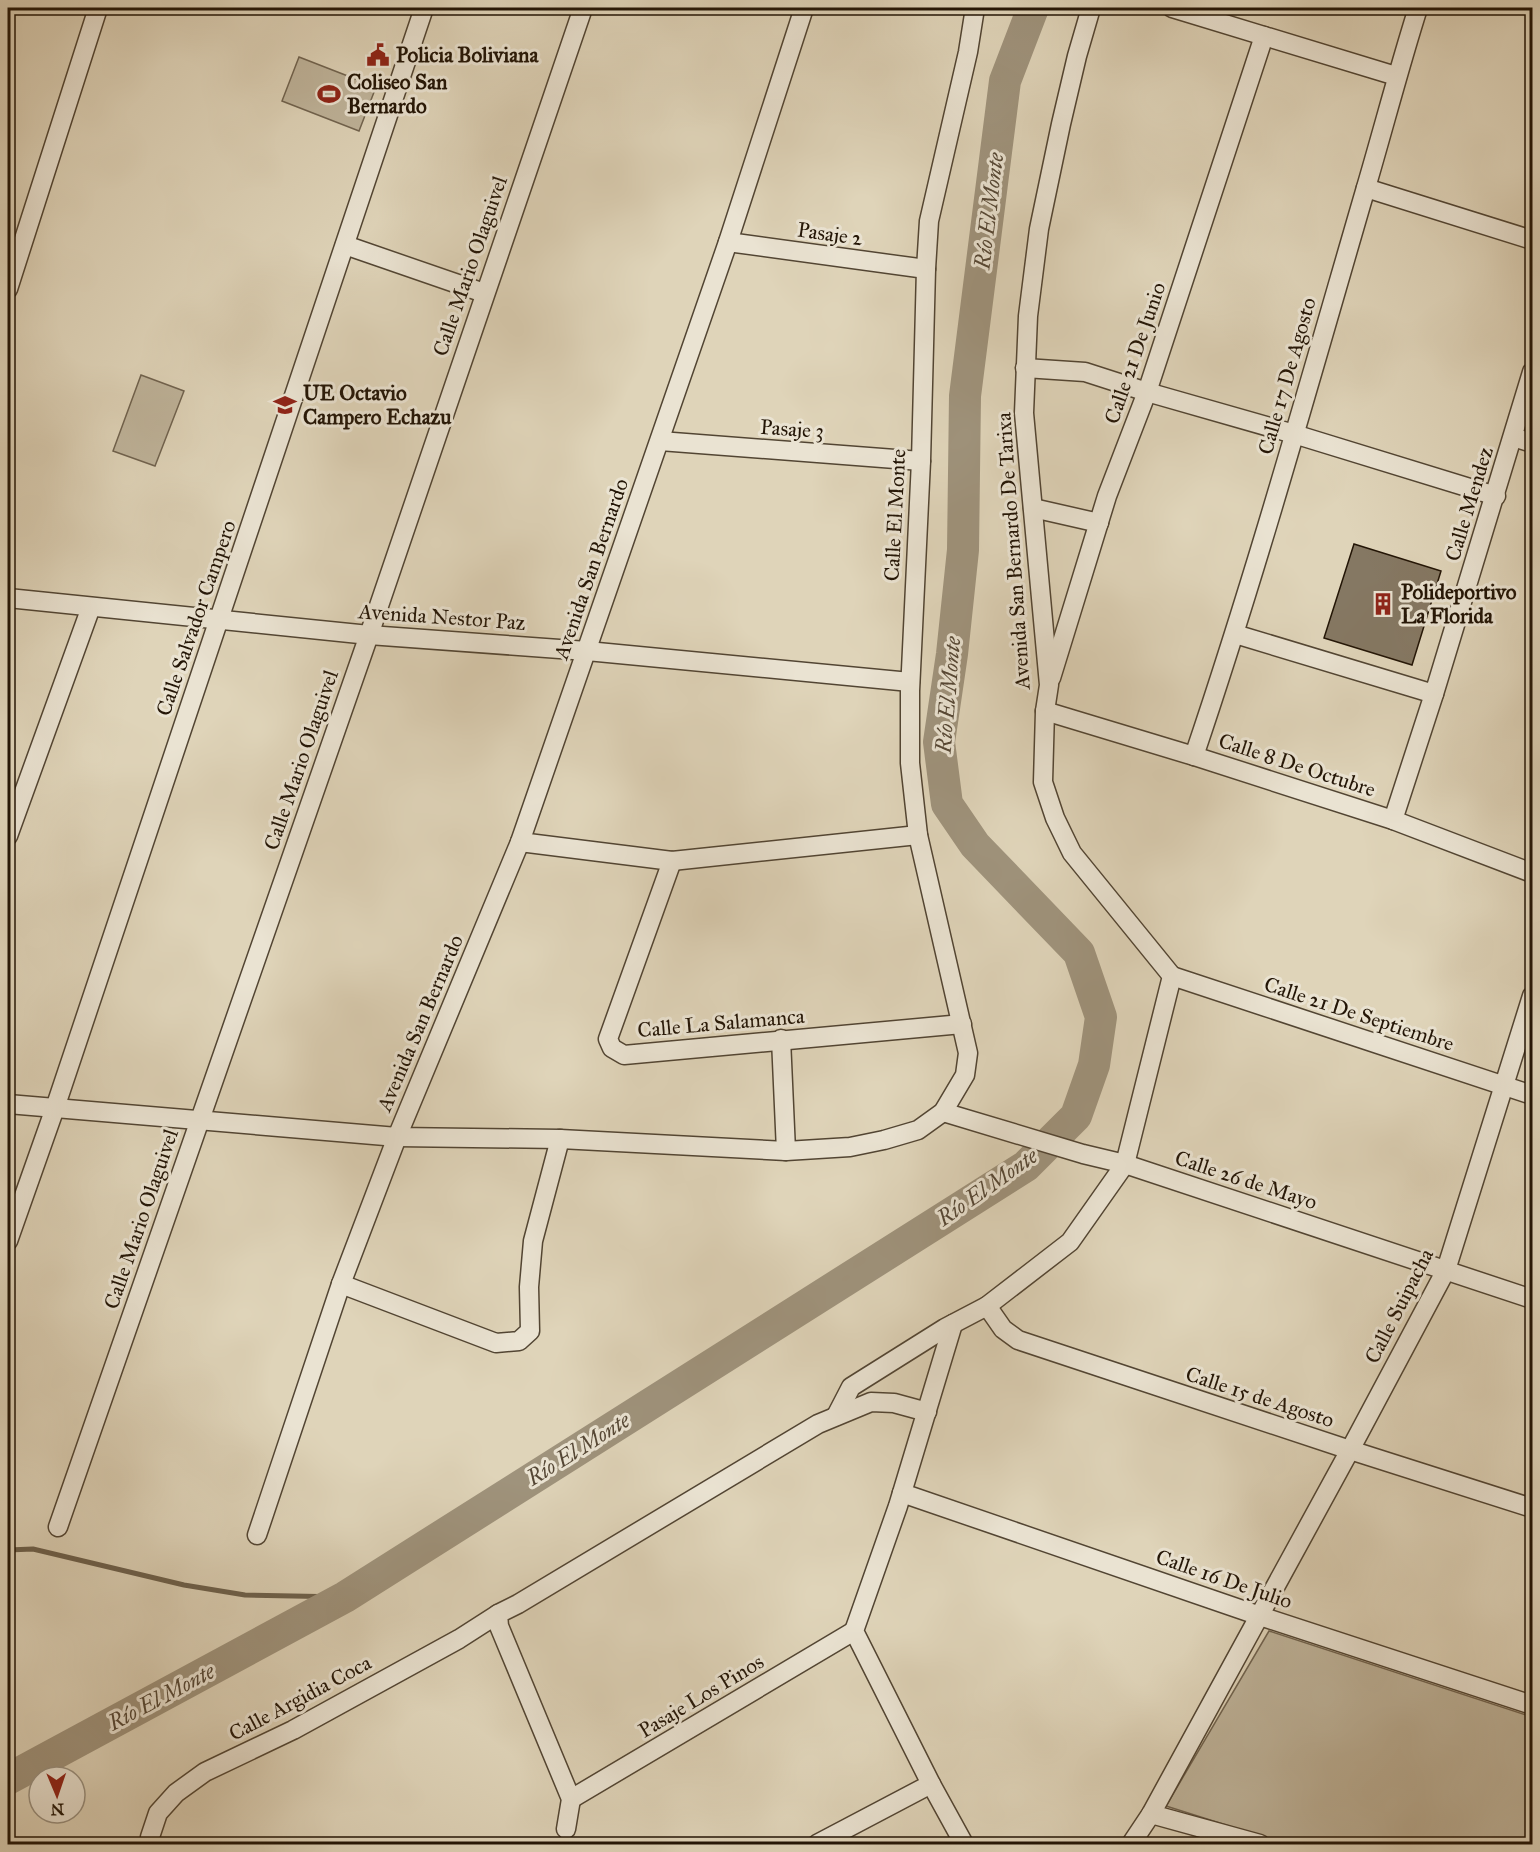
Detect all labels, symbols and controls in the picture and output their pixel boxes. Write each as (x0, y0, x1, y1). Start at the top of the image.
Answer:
public building icon: Policia Boliviana (365, 42, 391, 68)
place label: Policia Boliviana (396, 42, 539, 68)
place label: Coliseo San Bernardo (347, 69, 448, 119)
sports icon: Coliseo San Bernardo (316, 81, 342, 107)
water label: Río El Monte (968, 151, 1010, 272)
street label: Calle Mario Olaguivel (427, 172, 513, 359)
street label: Pasaje 2 (796, 217, 865, 252)
street label: Calle 21 De Junio (1099, 279, 1171, 427)
street label: Calle 17 De Agosto (1252, 294, 1322, 458)
place label: UE Octavio Campero Echazu (303, 380, 452, 430)
school or university icon: UE Octavio Campero Echazu (272, 392, 298, 418)
street label: Avenida San Bernardo De Tarixa (990, 411, 1036, 691)
street label: Pasaje 3 (759, 414, 825, 444)
street label: Calle Mendez (1439, 443, 1499, 564)
street label: Calle El Monte (879, 448, 911, 582)
street label: Avenida San Bernardo (548, 475, 634, 664)
street label: Calle Salvador Campero (150, 517, 242, 719)
place label: Polideportivo La Florida (1401, 579, 1517, 629)
building icon: Polideportivo La Florida (1370, 591, 1396, 617)
street label: Avenida Nestor Paz (357, 598, 527, 636)
water label: Río El Monte (929, 635, 967, 755)
street label: Calle Mario Olaguivel (258, 666, 344, 853)
street label: Calle 8 De Octubre (1215, 727, 1379, 803)
street label: Avenida San Bernardo (371, 930, 469, 1116)
street label: Calle 21 De Septiembre (1261, 971, 1457, 1057)
street label: Calle La Salamanca (636, 1003, 806, 1043)
street label: Calle Mario Olaguivel (98, 1125, 184, 1312)
water label: Río El Monte (931, 1142, 1043, 1232)
street label: Calle 26 de Mayo (1172, 1145, 1321, 1215)
street label: Calle Suipacha (1359, 1244, 1439, 1368)
street label: Calle 15 de Agosto (1183, 1361, 1338, 1433)
water label: Río El Monte (520, 1406, 635, 1492)
street label: Calle 16 De Julio (1152, 1544, 1296, 1615)
street label: Pasaje Los Pinos (634, 1648, 768, 1744)
street label: Calle Argidia Coca (224, 1649, 376, 1747)
water label: Río El Monte (102, 1657, 220, 1737)
north arrow (27, 1765, 87, 1825)
text: N (50, 1800, 65, 1819)

